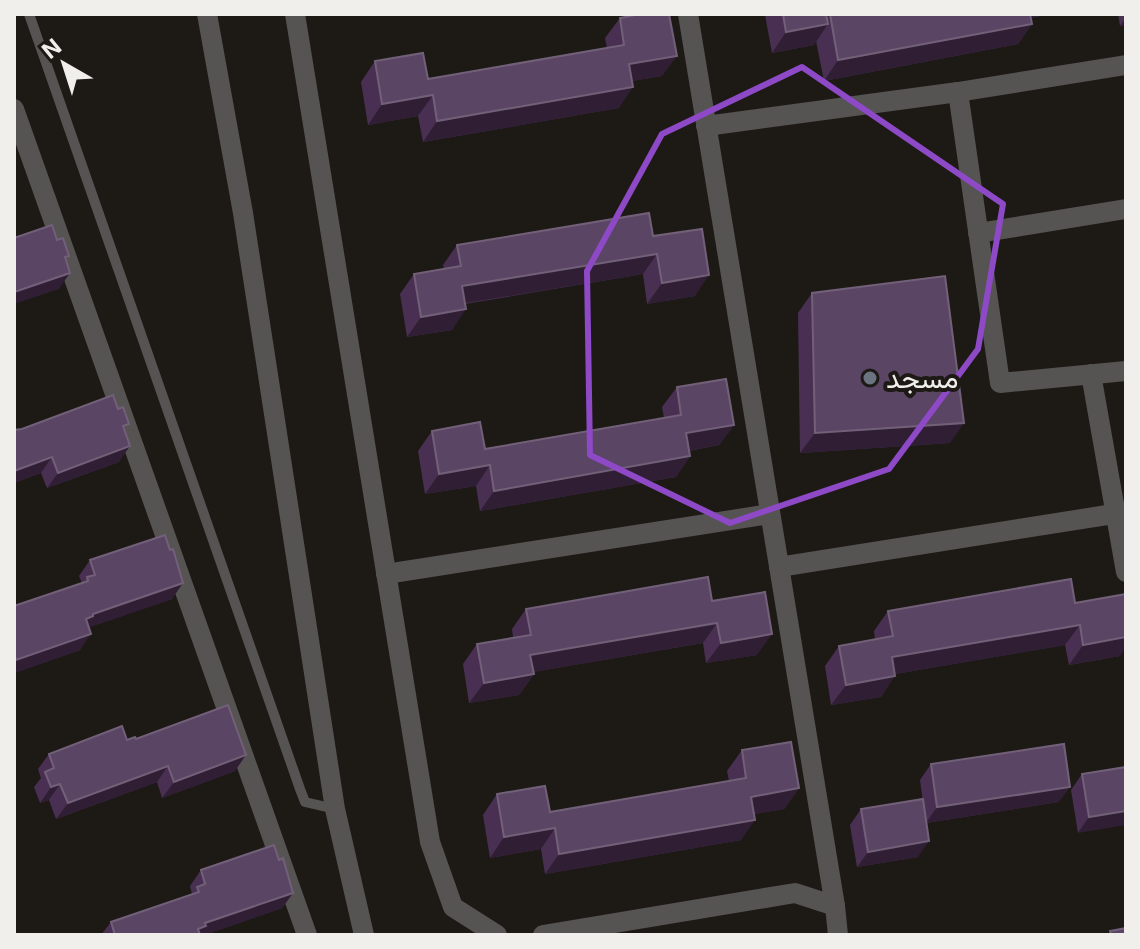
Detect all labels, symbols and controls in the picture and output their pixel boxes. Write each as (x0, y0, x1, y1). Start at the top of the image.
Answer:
north arrow (24, 24, 104, 104)
text: N (37, 33, 66, 64)
place label: مسجد (886, 361, 959, 395)
marker: مسجد (861, 369, 879, 387)

